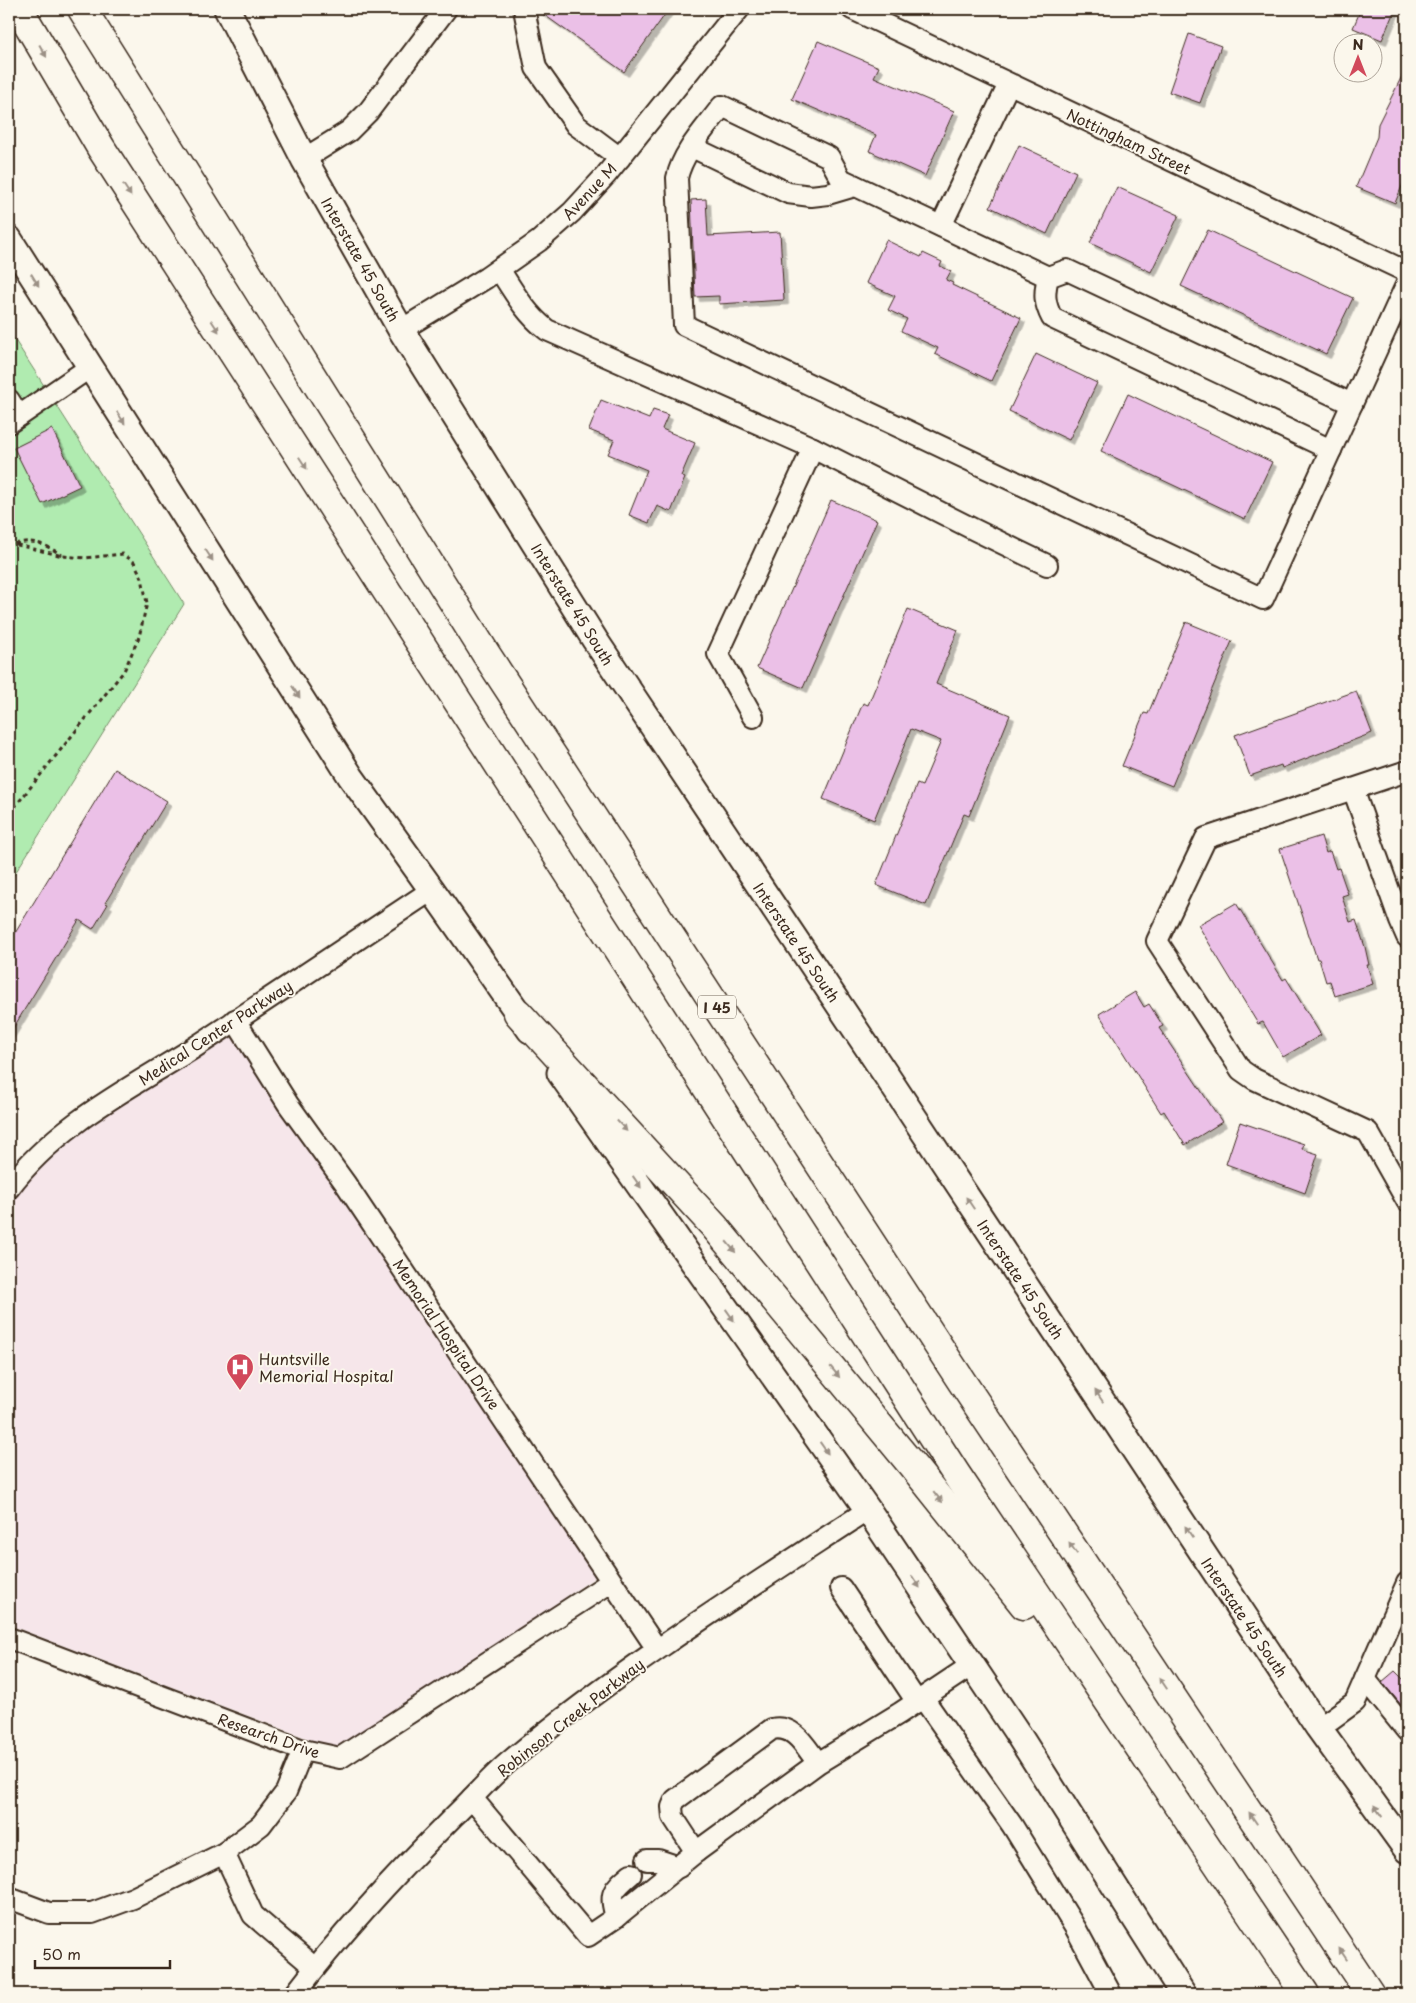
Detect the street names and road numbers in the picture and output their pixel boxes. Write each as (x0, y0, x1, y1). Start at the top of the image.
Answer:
street label: Nottingham Street (1063, 102, 1195, 180)
street label: Avenue M (556, 157, 622, 225)
street label: Interstate 45 South (316, 192, 406, 326)
street label: Interstate 45 South (526, 538, 620, 670)
street label: Interstate 45 South (748, 877, 846, 1007)
street label: Medical Center Parkway (134, 974, 296, 1090)
road number: I 45 (698, 996, 736, 1019)
street label: Interstate 45 South (972, 1214, 1070, 1344)
street label: Memorial Hospital Drive (388, 1254, 506, 1414)
street label: Interstate 45 South (1196, 1552, 1294, 1682)
street label: Robinson Creek Parkway (492, 1652, 648, 1782)
street label: Research Drive (215, 1707, 323, 1763)

